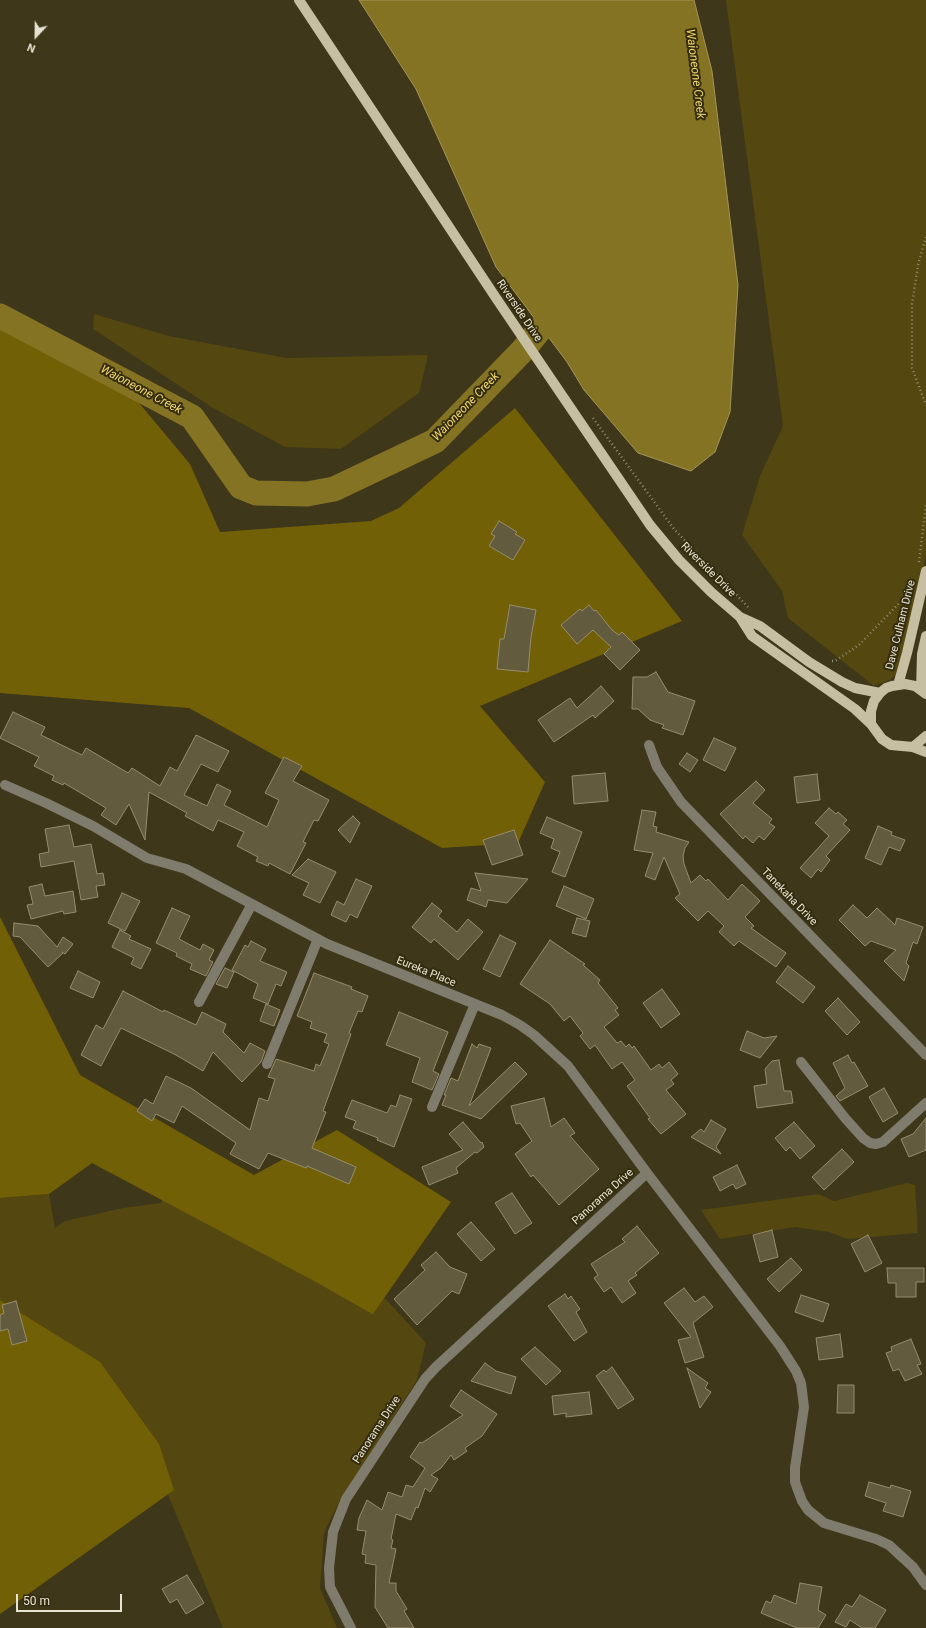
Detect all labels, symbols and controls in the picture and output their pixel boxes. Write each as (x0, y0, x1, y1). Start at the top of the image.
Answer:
north arrow (16, 16, 56, 56)
water label: Waioneone Creek (682, 28, 708, 120)
text: N (25, 40, 37, 55)
street label: Riverside Drive (493, 277, 545, 345)
water label: Waioneone Creek (98, 362, 184, 418)
water label: Waioneone Creek (429, 369, 503, 445)
street label: Riverside Drive (678, 540, 738, 600)
street label: Dave Culham Drive (883, 579, 919, 671)
street label: Tanekaha Drive (758, 865, 820, 929)
street label: Eureka Place (394, 954, 458, 990)
street label: Panorama Drive (570, 1166, 636, 1228)
street label: Panorama Drive (350, 1394, 404, 1466)
scale bar (18, 1586, 124, 1612)
text: 50 m (23, 1594, 50, 1608)

